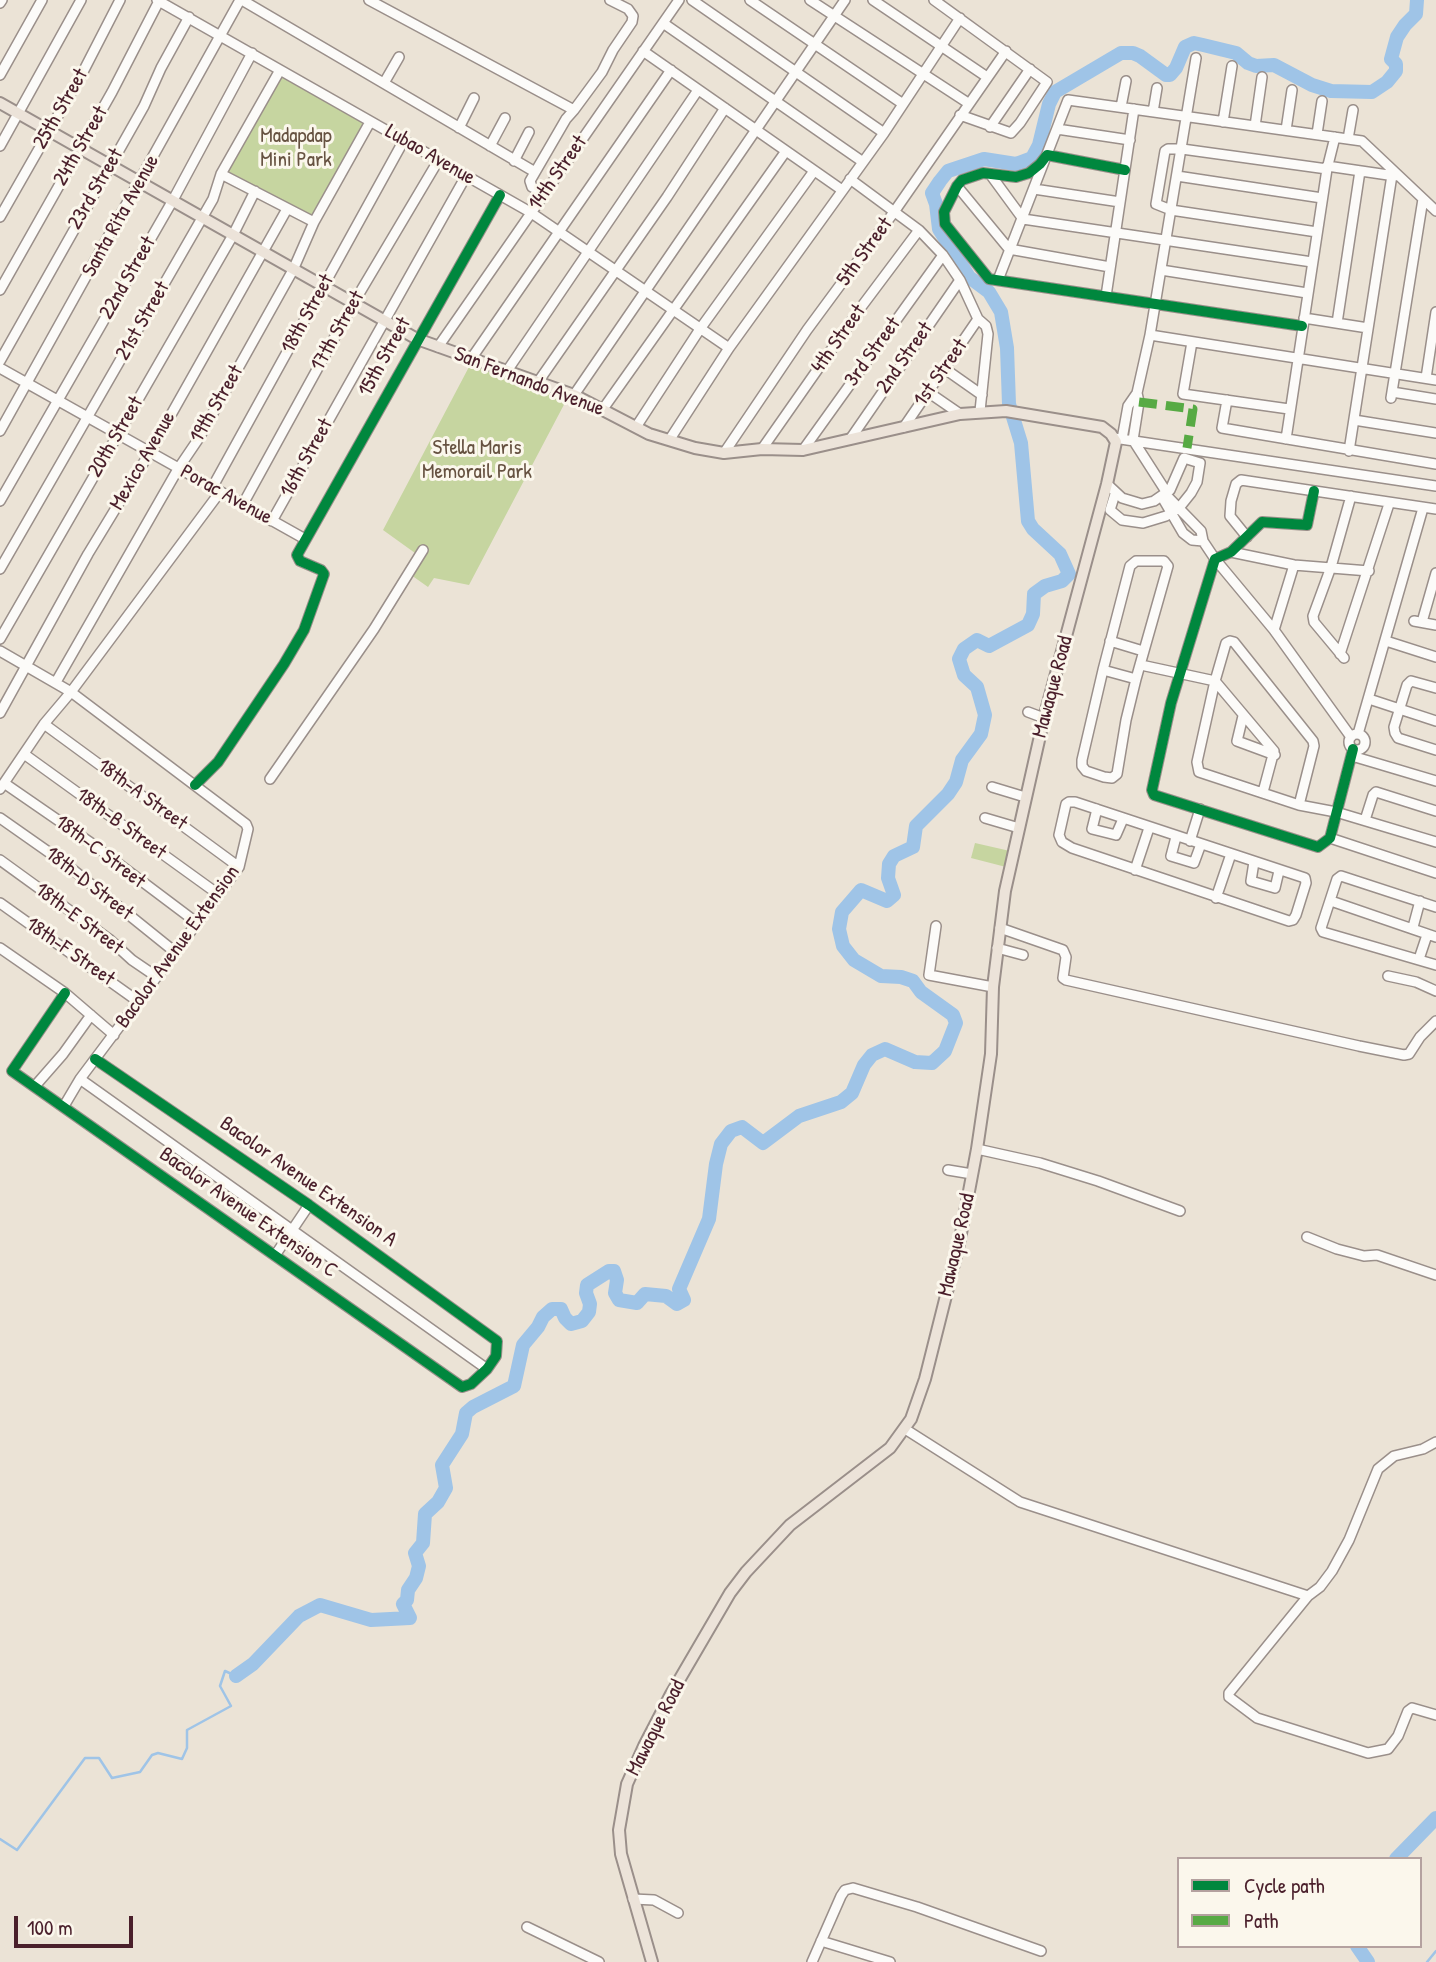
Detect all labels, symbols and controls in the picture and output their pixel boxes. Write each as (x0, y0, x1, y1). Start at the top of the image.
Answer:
street label: 25th Street (28, 64, 94, 154)
street label: 24th Street (48, 102, 114, 190)
street label: Lubao Avenue (381, 119, 479, 191)
park label: Madapdap Mini Park (260, 123, 332, 173)
street label: 14th Street (523, 131, 593, 215)
street label: 23rd Street (63, 144, 129, 234)
street label: Santa Rita Avenue (77, 151, 165, 281)
street label: 5th Street (832, 213, 898, 291)
street label: 22nd Street (94, 232, 162, 324)
street label: 18th Street (276, 270, 340, 358)
street label: 21st Street (110, 277, 176, 365)
street label: 17th Street (306, 287, 370, 375)
street label: 4th Street (806, 300, 872, 378)
street label: 3rd Street (839, 312, 907, 392)
street label: 15th Street (353, 313, 417, 401)
street label: 2nd Street (871, 318, 939, 398)
street label: 1st Street (909, 334, 973, 412)
street label: San Fernando Avenue (451, 342, 607, 422)
street label: 19th Street (185, 361, 249, 447)
street label: 20th Street (83, 392, 149, 482)
street label: Mexico Avenue (105, 407, 181, 515)
street label: 16th Street (275, 414, 339, 502)
park label: Stella Maris Memorail Park (422, 435, 532, 485)
street label: Porac Avenue (176, 459, 276, 531)
street label: Mawaque Road (1027, 633, 1079, 741)
street label: 18th-A Street (92, 754, 192, 836)
street label: 18th-B Street (71, 783, 171, 865)
street label: 18th-C Street (50, 810, 150, 894)
street label: 18th-D Street (40, 842, 138, 926)
street label: Bacolor Avenue Extension (110, 861, 246, 1033)
street label: 18th-E Street (30, 878, 128, 960)
street label: 18th-F Street (21, 912, 119, 992)
street label: Bacolor Avenue Extension A (215, 1111, 401, 1253)
street label: Bacolor Avenue Extension C (154, 1142, 342, 1284)
street label: Mawaque Road (933, 1191, 981, 1299)
street label: Mawaque Road (621, 1676, 691, 1780)
legend (1177, 1857, 1422, 1948)
text: Cycle path (1244, 1871, 1325, 1900)
scale bar (18, 1902, 136, 1946)
text: Path (1244, 1906, 1278, 1935)
text: 100 m (27, 1913, 73, 1942)

